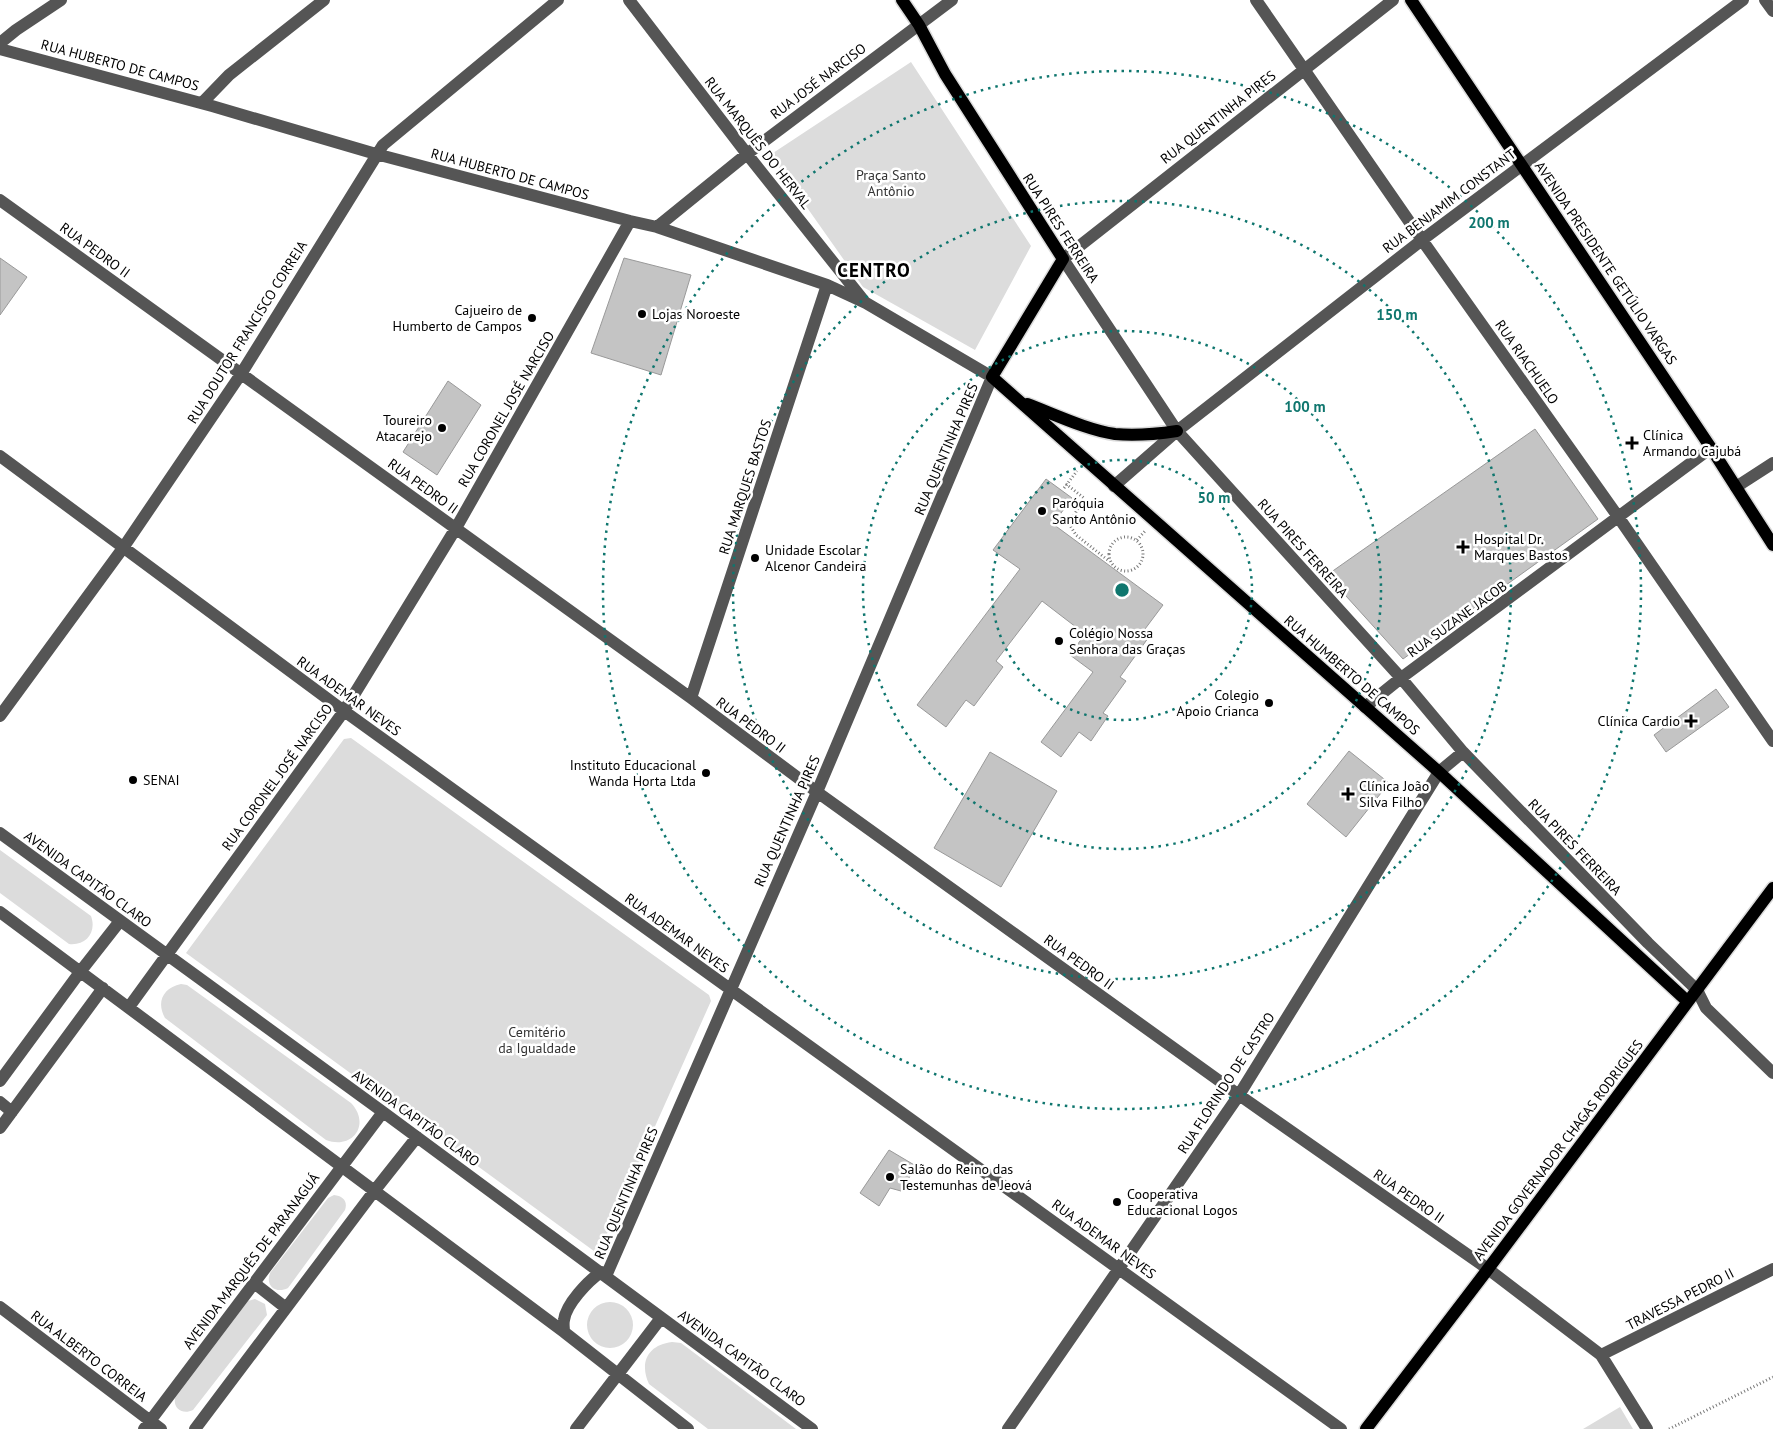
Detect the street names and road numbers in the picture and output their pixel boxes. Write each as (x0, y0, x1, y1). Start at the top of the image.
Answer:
street label: RUA HUBERTO DE CAMPOS (39, 35, 201, 95)
street label: RUA JOSÉ NARCISO (766, 39, 870, 123)
street label: RUA QUENTINHA PIRES (1157, 66, 1279, 168)
street label: RUA MARQUÊS DO HERVAL (701, 73, 815, 213)
street label: RUA HUBERTO DE CAMPOS (429, 144, 591, 204)
street label: RUA BENJAMIM CONSTANT (1379, 145, 1519, 257)
street label: AVENIDA PRESIDENTE GETÚLIO VARGAS (1531, 158, 1681, 368)
street label: RUA PIRES FERREIRA (1019, 170, 1104, 287)
street label: RUA PEDRO II (56, 218, 134, 282)
street label: RUA DOUTOR FRANCISCO CORREIA (183, 237, 311, 427)
street label: RUA RIACHUELO (1491, 316, 1563, 408)
street label: RUA CORONEL JOSÉ NARCISO (454, 328, 558, 490)
street label: RUA QUENTINHA PIRES (910, 380, 982, 518)
street label: RUA MARQUES BASTOS (715, 417, 775, 557)
street label: RUA PEDRO II (384, 454, 462, 518)
street label: RUA PIRES FERREIRA (1254, 495, 1353, 602)
street label: RUA SUZANE JACOB (1404, 577, 1510, 661)
street label: RUA HUMBERTO DE CAMPOS (1280, 611, 1424, 739)
street label: RUA ADEMAR NEVES (293, 652, 405, 740)
street label: RUA PEDRO II (713, 693, 789, 757)
street label: RUA CORONEL JOSÉ NARCISO (218, 700, 336, 854)
street label: RUA QUENTINHA PIRES (750, 753, 824, 889)
street label: RUA PIRES FERREIRA (1524, 795, 1626, 899)
street label: AVENIDA CAPITÃO CLARO (21, 827, 155, 931)
street label: RUA ADEMAR NEVES (621, 889, 733, 977)
street label: RUA PEDRO II (1040, 930, 1118, 994)
street label: RUA FLORINDO DE CASTRO (1174, 1009, 1278, 1157)
street label: AVENIDA GOVERNADOR CHAGAS RODRIGUES (1469, 1036, 1647, 1264)
street label: AVENIDA CAPITÃO CLARO (349, 1066, 483, 1170)
street label: RUA QUENTINHA PIRES (590, 1124, 662, 1262)
street label: RUA PEDRO II (1370, 1165, 1448, 1227)
street label: AVENIDA MARQUÊS DE PARANAGUÁ (179, 1169, 324, 1353)
street label: RUA ADEMAR NEVES (1048, 1195, 1160, 1283)
street label: TRAVESSA PEDRO II (1623, 1264, 1737, 1334)
street label: RUA ALBERTO CORREIA (27, 1306, 151, 1406)
street label: AVENIDA CAPITÃO CLARO (675, 1306, 809, 1410)

